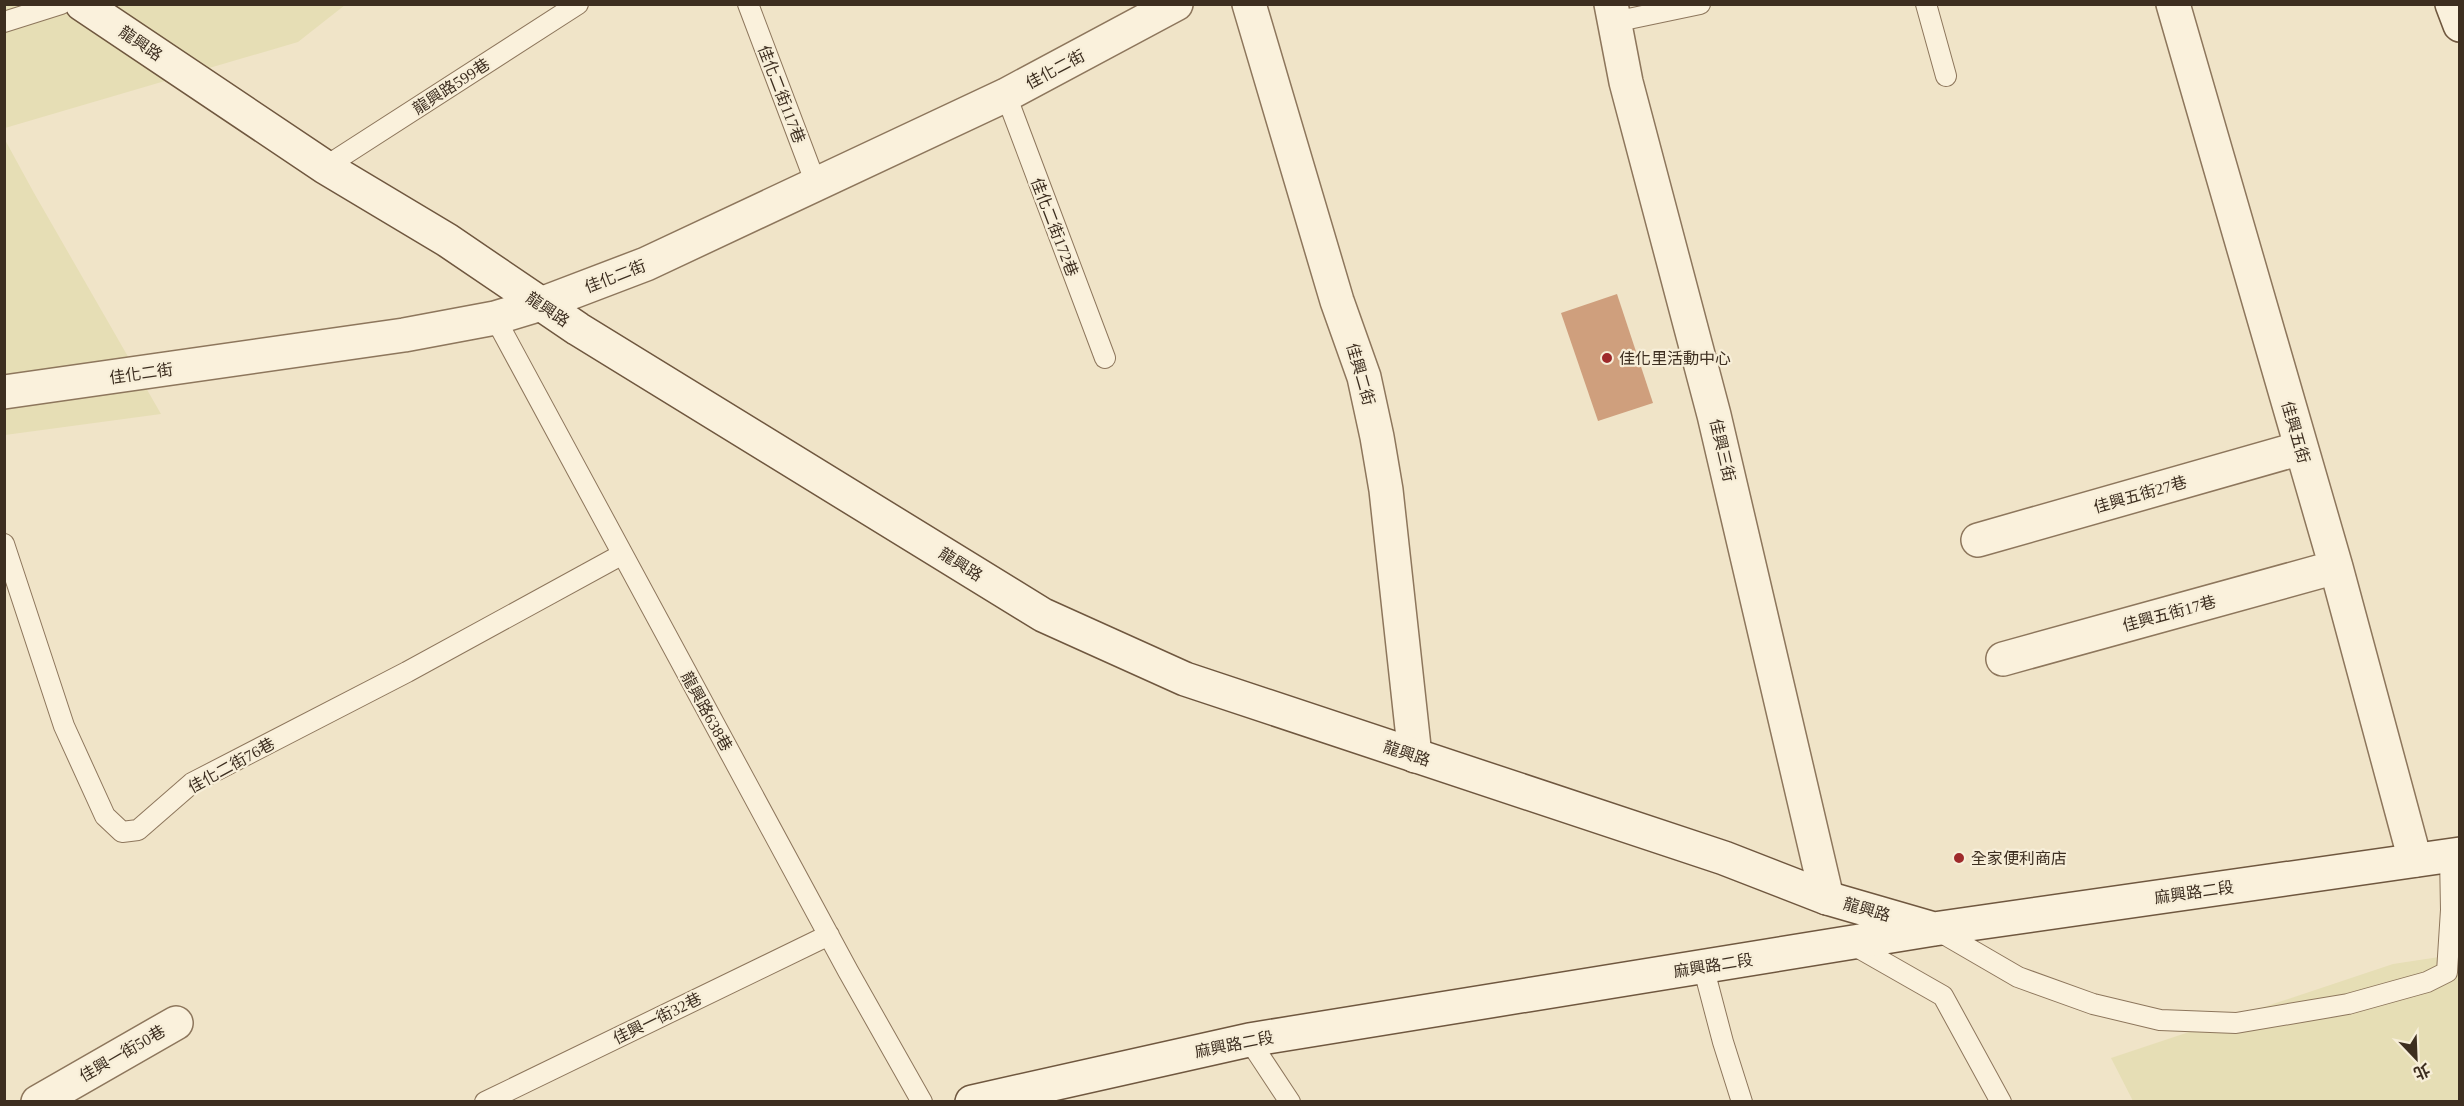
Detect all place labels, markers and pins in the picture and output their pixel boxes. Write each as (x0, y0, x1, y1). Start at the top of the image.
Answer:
place label: 佳化里活動中心 (1619, 350, 1731, 367)
marker: 佳化里活動中心 (1600, 351, 1614, 365)
place label: 全家便利商店 (1971, 850, 2067, 867)
marker: 全家便利商店 (1952, 851, 1966, 865)

